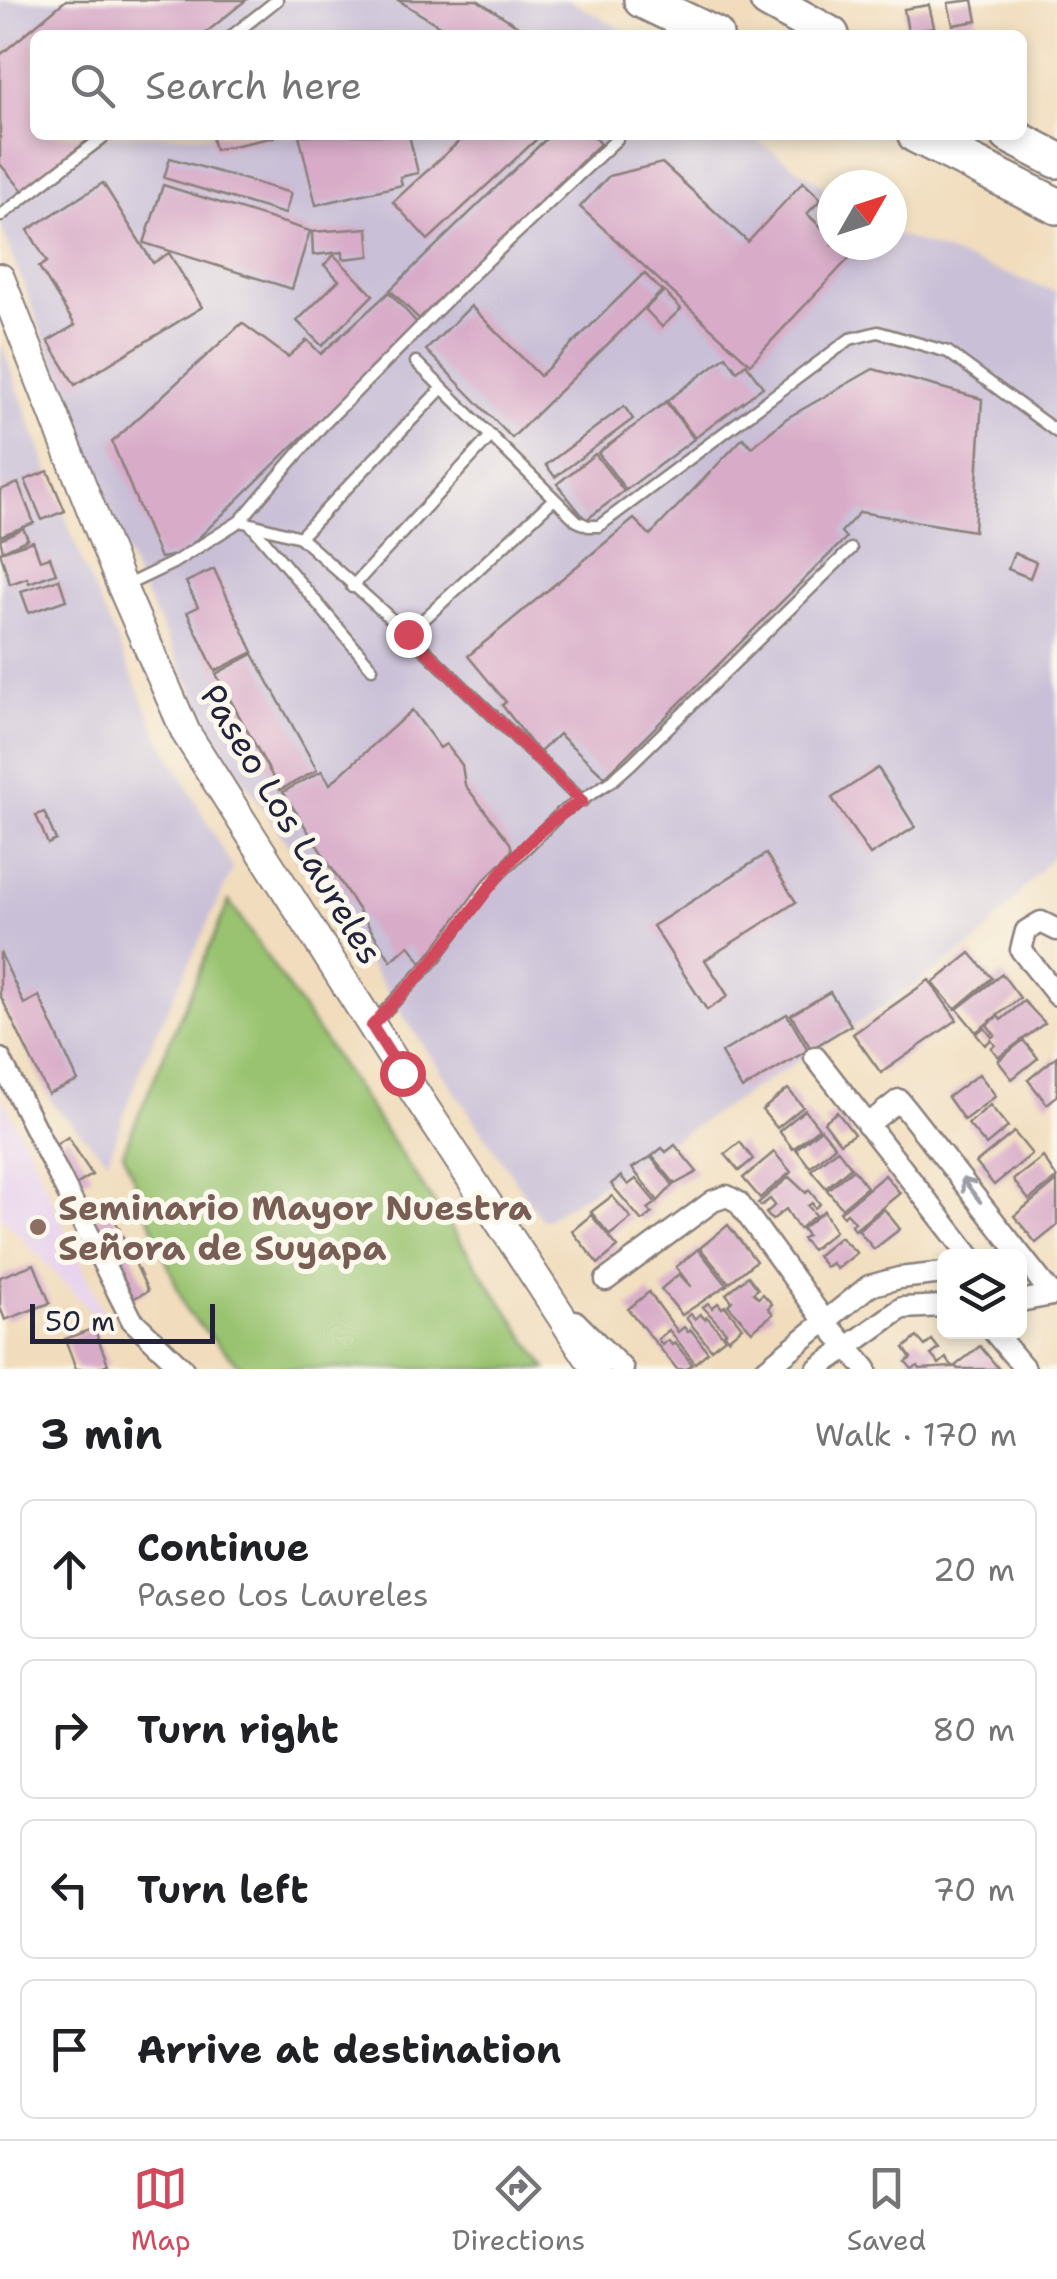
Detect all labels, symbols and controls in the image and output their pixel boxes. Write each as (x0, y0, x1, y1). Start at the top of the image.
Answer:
search box (30, 30, 1027, 140)
icon: search (65, 58, 120, 113)
text: Search here (145, 60, 362, 111)
north arrow (817, 170, 907, 260)
route end (386, 612, 432, 658)
street label: Paseo Los Laureles (190, 675, 394, 973)
route start (380, 1051, 426, 1097)
one-way arrow (960, 1178, 982, 1204)
place label: Seminario Mayor Nuestra Señora de Suyapa (58, 1184, 532, 1271)
marker: Seminario Mayor Nuestra Señora de Suyapa (27, 1216, 49, 1238)
map controls (937, 1249, 1027, 1339)
button: layers (937, 1249, 1027, 1339)
scale bar (30, 1299, 215, 1344)
text: 50 m (45, 1302, 115, 1340)
text: 3 min (40, 1406, 162, 1462)
text: Walk · 170 m (815, 1413, 1017, 1456)
text: Continue (137, 1522, 309, 1573)
icon: ahead (42, 1542, 97, 1597)
text: 20 m (933, 1548, 1015, 1591)
text: Paseo Los Laureles (137, 1573, 429, 1616)
icon: right (42, 1702, 97, 1757)
text: Turn right (137, 1704, 339, 1755)
text: 80 m (932, 1708, 1015, 1751)
icon: left (42, 1862, 97, 1917)
text: Turn left (137, 1864, 309, 1915)
text: 70 m (932, 1868, 1015, 1911)
icon: arrive (42, 2022, 97, 2077)
text: Arrive at destination (137, 2024, 561, 2075)
tab: Map (131, 2161, 191, 2259)
tab: Directions (452, 2161, 585, 2259)
tab: Saved (847, 2161, 926, 2259)

